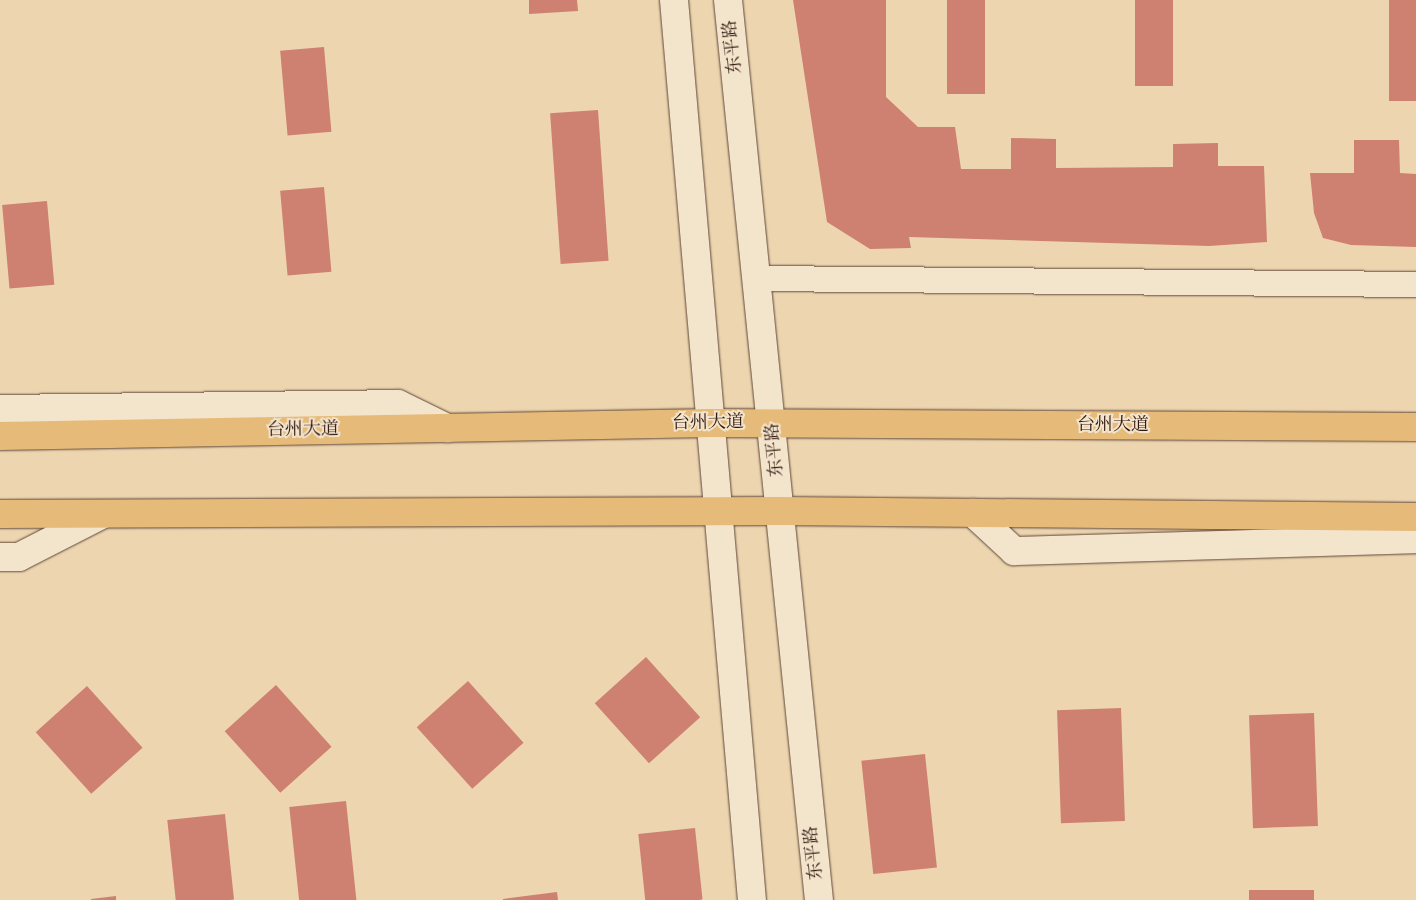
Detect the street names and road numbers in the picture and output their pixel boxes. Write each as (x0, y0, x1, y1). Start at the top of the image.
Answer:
street label: 东平路 (719, 19, 747, 75)
street label: 台州大道 (672, 412, 744, 434)
street label: 台州大道 (1077, 414, 1149, 436)
street label: 台州大道 (267, 419, 339, 441)
street label: 东平路 (762, 422, 788, 478)
street label: 东平路 (800, 825, 828, 881)

